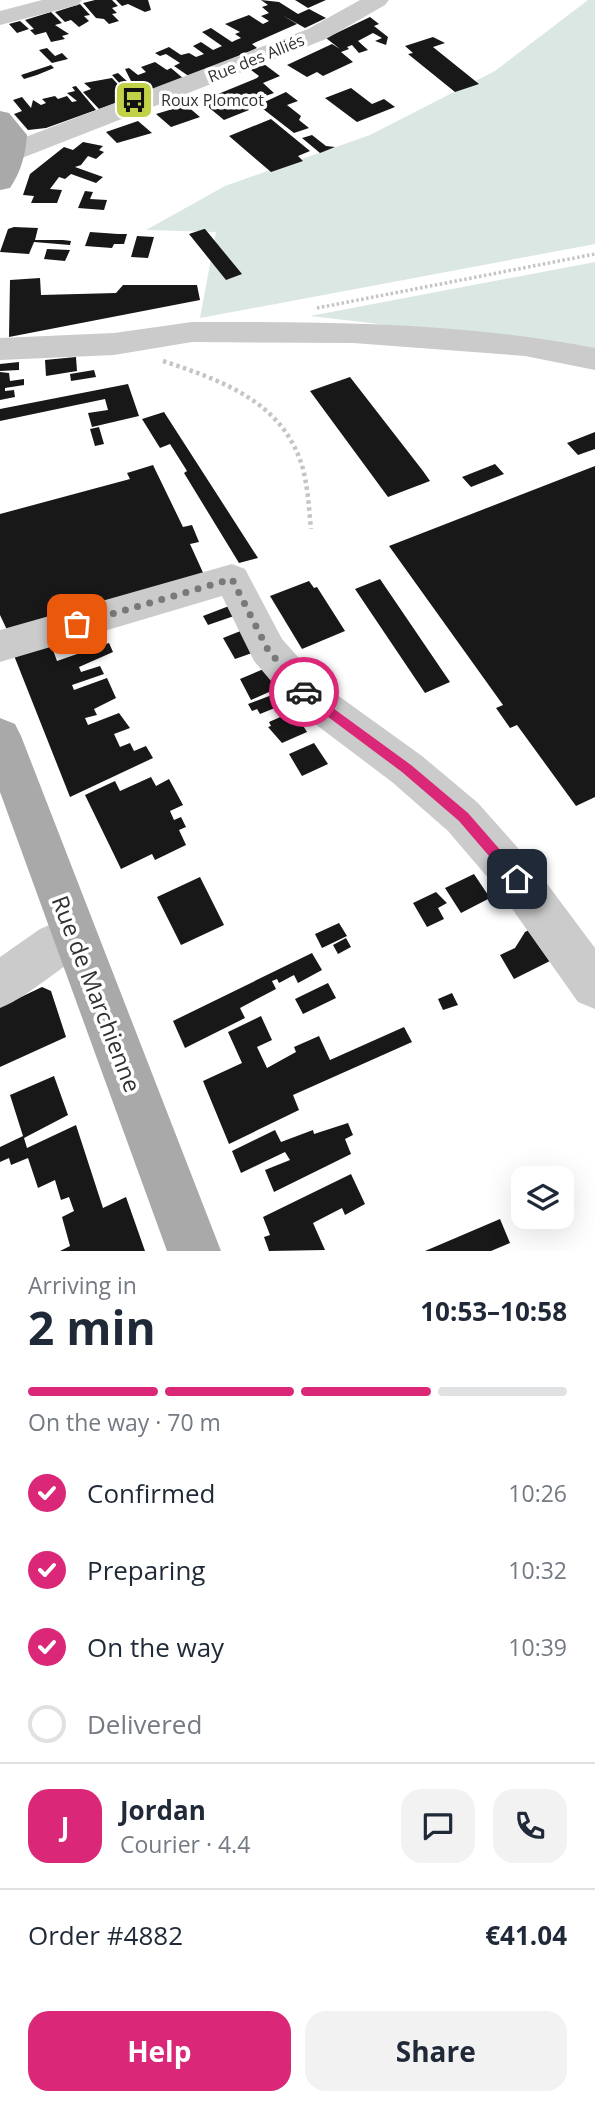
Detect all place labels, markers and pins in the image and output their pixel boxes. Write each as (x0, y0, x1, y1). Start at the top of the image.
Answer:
bus stop icon: Roux Plomcot (113, 79, 155, 121)
place label: Roux Plomcot (161, 89, 264, 111)
pin (47, 594, 107, 654)
pin (487, 849, 547, 909)

